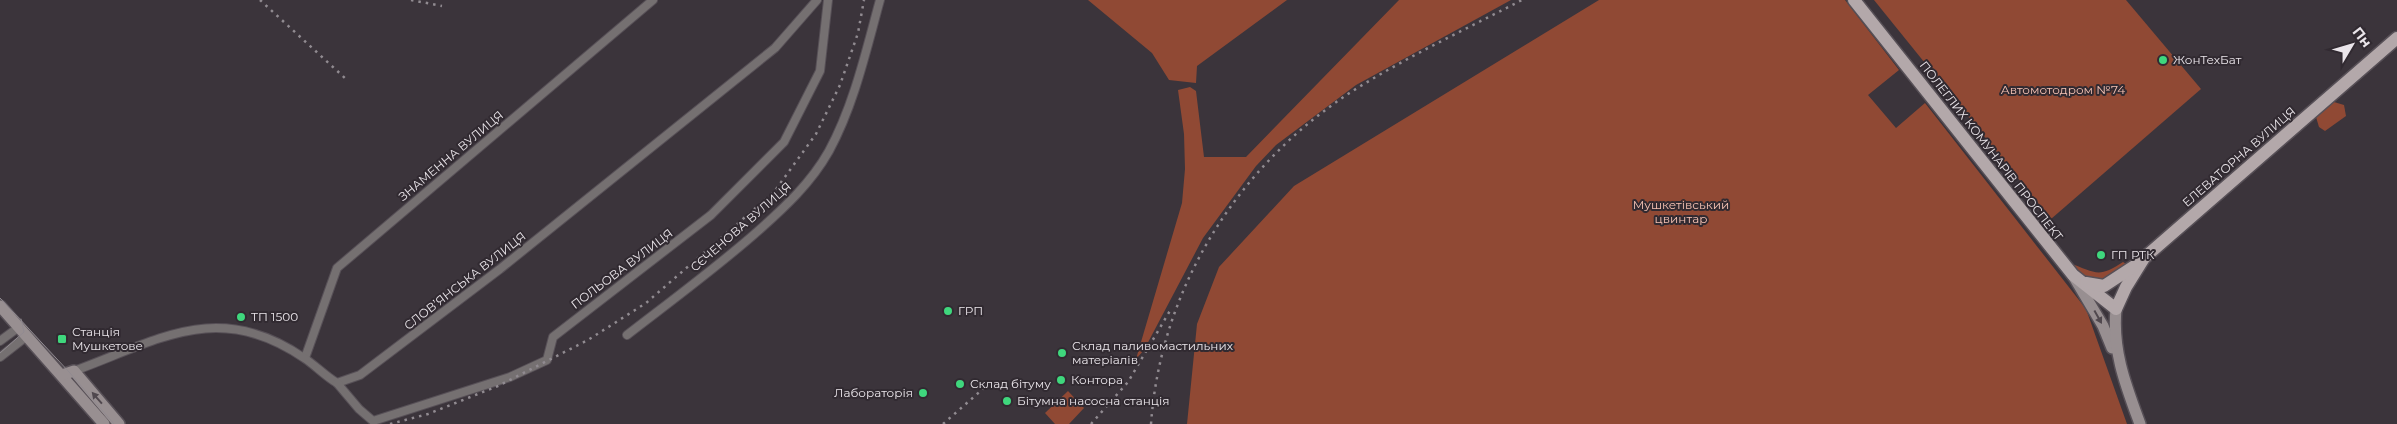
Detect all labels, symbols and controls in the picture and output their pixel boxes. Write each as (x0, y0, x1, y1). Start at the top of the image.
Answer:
north arrow (2327, 20, 2377, 70)
text: Пн (2349, 23, 2376, 51)
place label: ЖонТехБат (2173, 52, 2242, 67)
marker: ЖонТехБат (2157, 54, 2169, 66)
street label: ПОЛЕГЛИХ КОМУНАРІВ ПРОСПЕКТ (1917, 58, 2066, 243)
park label: Автомотодром №74 (2001, 82, 2125, 97)
street label: ЕЛЕВАТОРНА ВУЛИЦЯ (2179, 103, 2298, 210)
street label: ЗНАМЕННА ВУЛИЦЯ (395, 107, 506, 204)
street label: СЄЧЕНОВА ВУЛИЦЯ (687, 179, 794, 275)
park label: Мушкетівський цвинтар (1633, 197, 1729, 226)
street label: ПОЛЬОВА ВУЛИЦЯ (568, 225, 676, 312)
street label: СЛОВ’ЯНСЬКА ВУЛИЦЯ (401, 228, 529, 333)
place label: ГП РТК (2111, 247, 2155, 262)
marker: ГП РТК (2095, 249, 2107, 261)
place label: ГРП (958, 303, 983, 318)
marker: ГРП (942, 305, 954, 317)
place label: ТП 1500 (251, 309, 298, 324)
one-way arrow (2094, 310, 2103, 324)
marker: ТП 1500 (235, 311, 247, 323)
place label: Станція Мушкетове (72, 324, 143, 353)
marker: Станція Мушкетове (56, 333, 68, 345)
place label: Склад паливомастильних матеріалів (1072, 338, 1234, 367)
marker: Склад паливомастильних матеріалів (1056, 347, 1068, 359)
place label: Контора (1071, 372, 1123, 387)
marker: Контора (1055, 374, 1067, 386)
place label: Склад бітуму (970, 376, 1051, 391)
marker: Склад бітуму (954, 378, 966, 390)
place label: Лабораторія (834, 385, 913, 400)
marker: Лабораторія (917, 387, 929, 399)
one-way arrow (91, 391, 102, 404)
place label: Бітумна насосна станція (1017, 393, 1170, 408)
marker: Бітумна насосна станція (1001, 395, 1013, 407)

